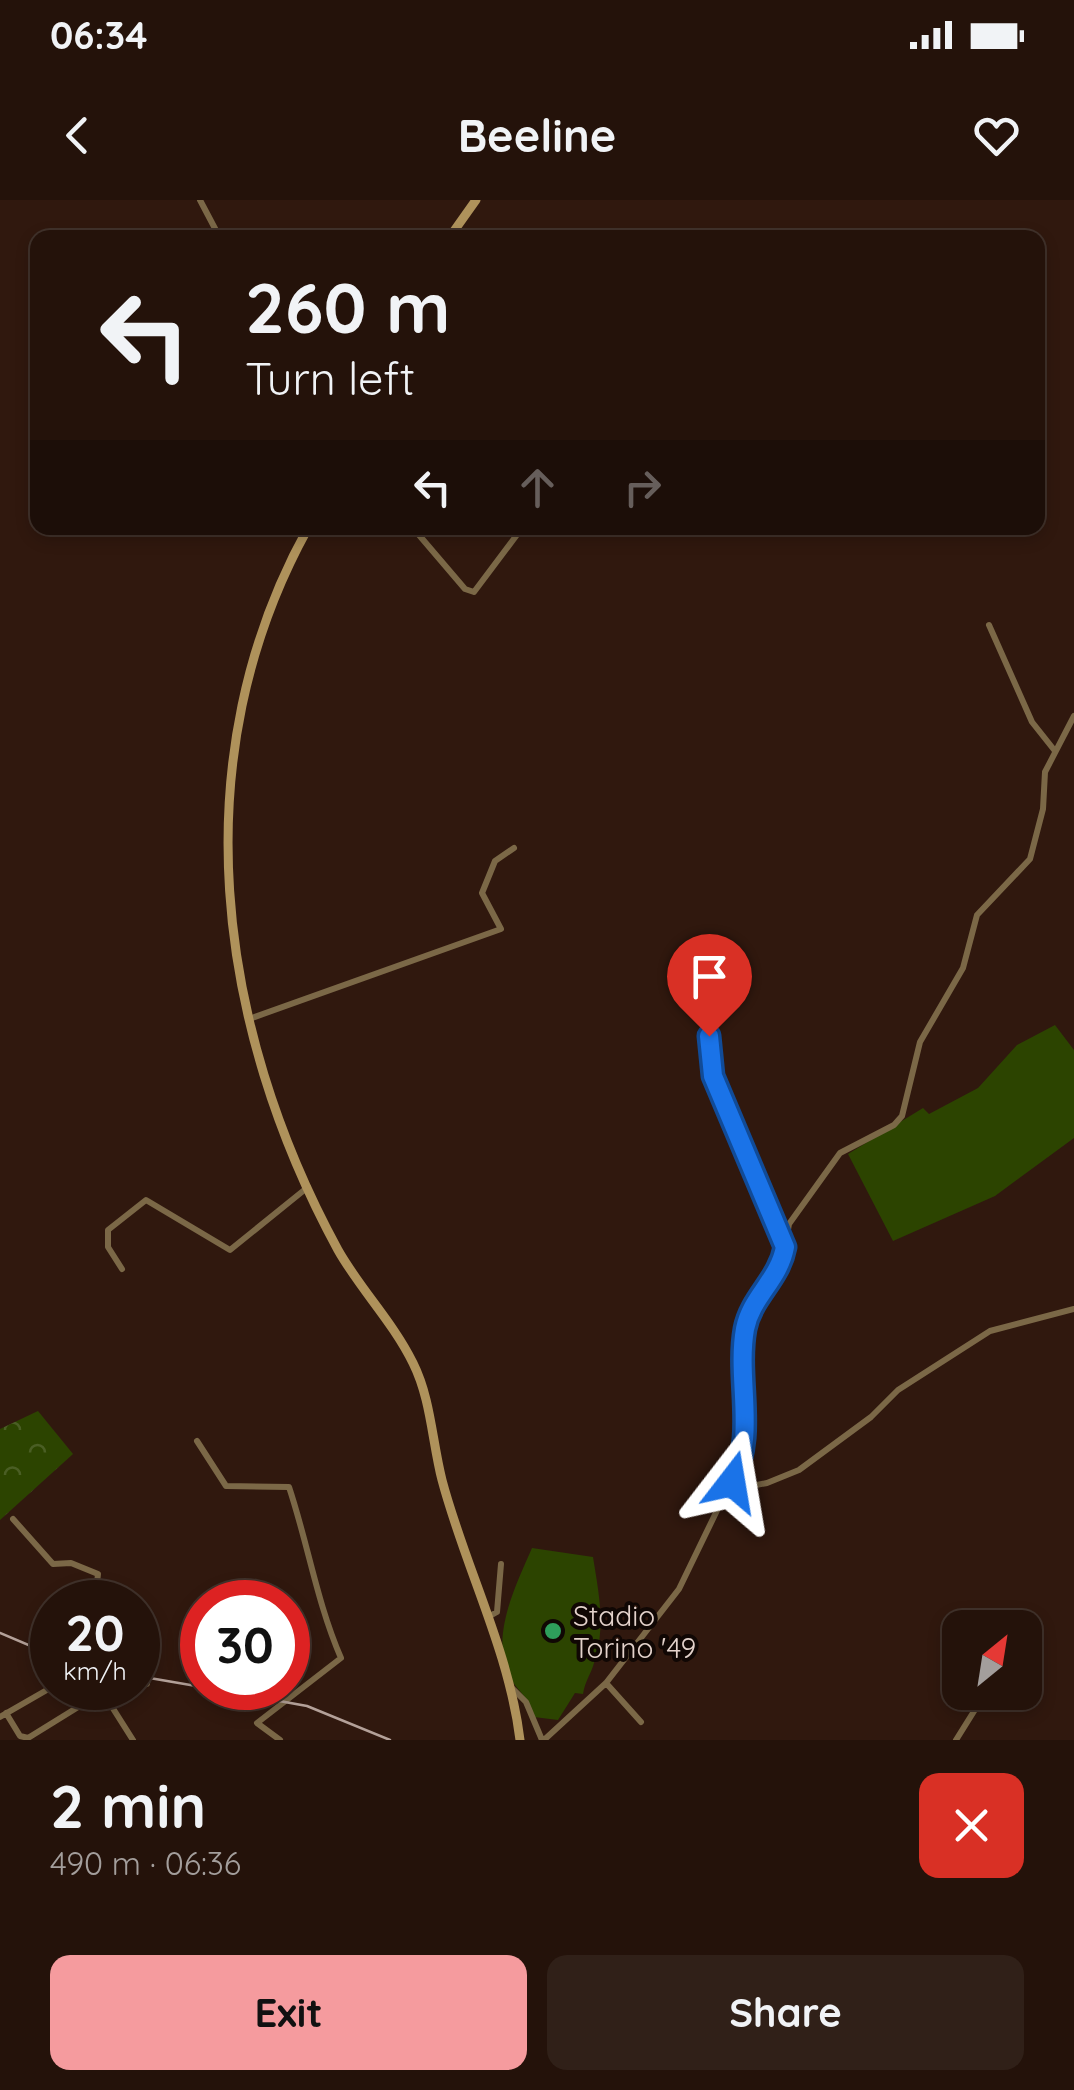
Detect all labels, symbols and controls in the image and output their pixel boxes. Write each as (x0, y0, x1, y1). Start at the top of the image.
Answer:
text: 06:34 (50, 11, 147, 59)
text: Beeline (458, 107, 616, 163)
icon: back (50, 108, 105, 163)
icon: heart (969, 108, 1024, 163)
text: 260 m (245, 263, 451, 351)
icon: left (80, 270, 210, 400)
text: Turn left (245, 350, 415, 406)
icon: left (405, 460, 460, 515)
icon: ahead (510, 460, 565, 515)
icon: right (615, 460, 670, 515)
pin (667, 934, 752, 1037)
icon: arrive (682, 949, 737, 1004)
position arrow (680, 1430, 784, 1534)
speed limit sign: 30 (180, 1580, 310, 1710)
place label: Stadio Torino '49 (573, 1598, 696, 1665)
text: 20 (65, 1601, 125, 1664)
north arrow (942, 1610, 1042, 1710)
map controls (942, 1610, 1042, 1710)
marker: Stadio Torino '49 (542, 1620, 564, 1642)
text: km/h (63, 1655, 127, 1686)
text: 2 min (50, 1768, 206, 1843)
button: close (919, 1773, 1024, 1878)
text: 490 m · 06:36 (50, 1843, 241, 1883)
button: Exit (50, 1955, 527, 2070)
button: Share (547, 1955, 1024, 2070)

